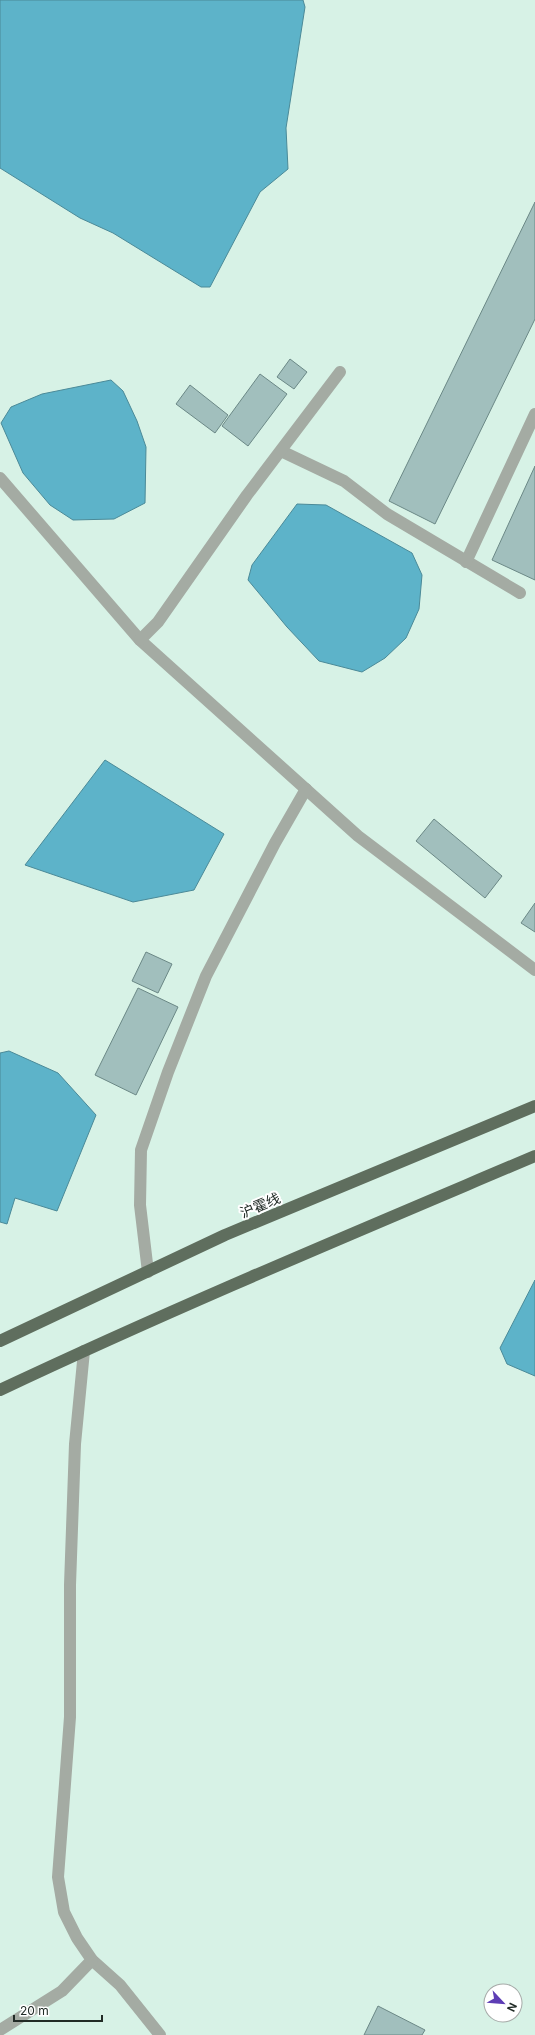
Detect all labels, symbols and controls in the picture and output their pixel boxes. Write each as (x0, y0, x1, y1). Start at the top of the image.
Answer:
street label: 沪霍线 (237, 1189, 283, 1221)
north arrow (483, 1983, 523, 2023)
scale bar (14, 1997, 102, 2023)
text: N (504, 2001, 520, 2014)
text: 20 m (20, 2003, 49, 2018)

